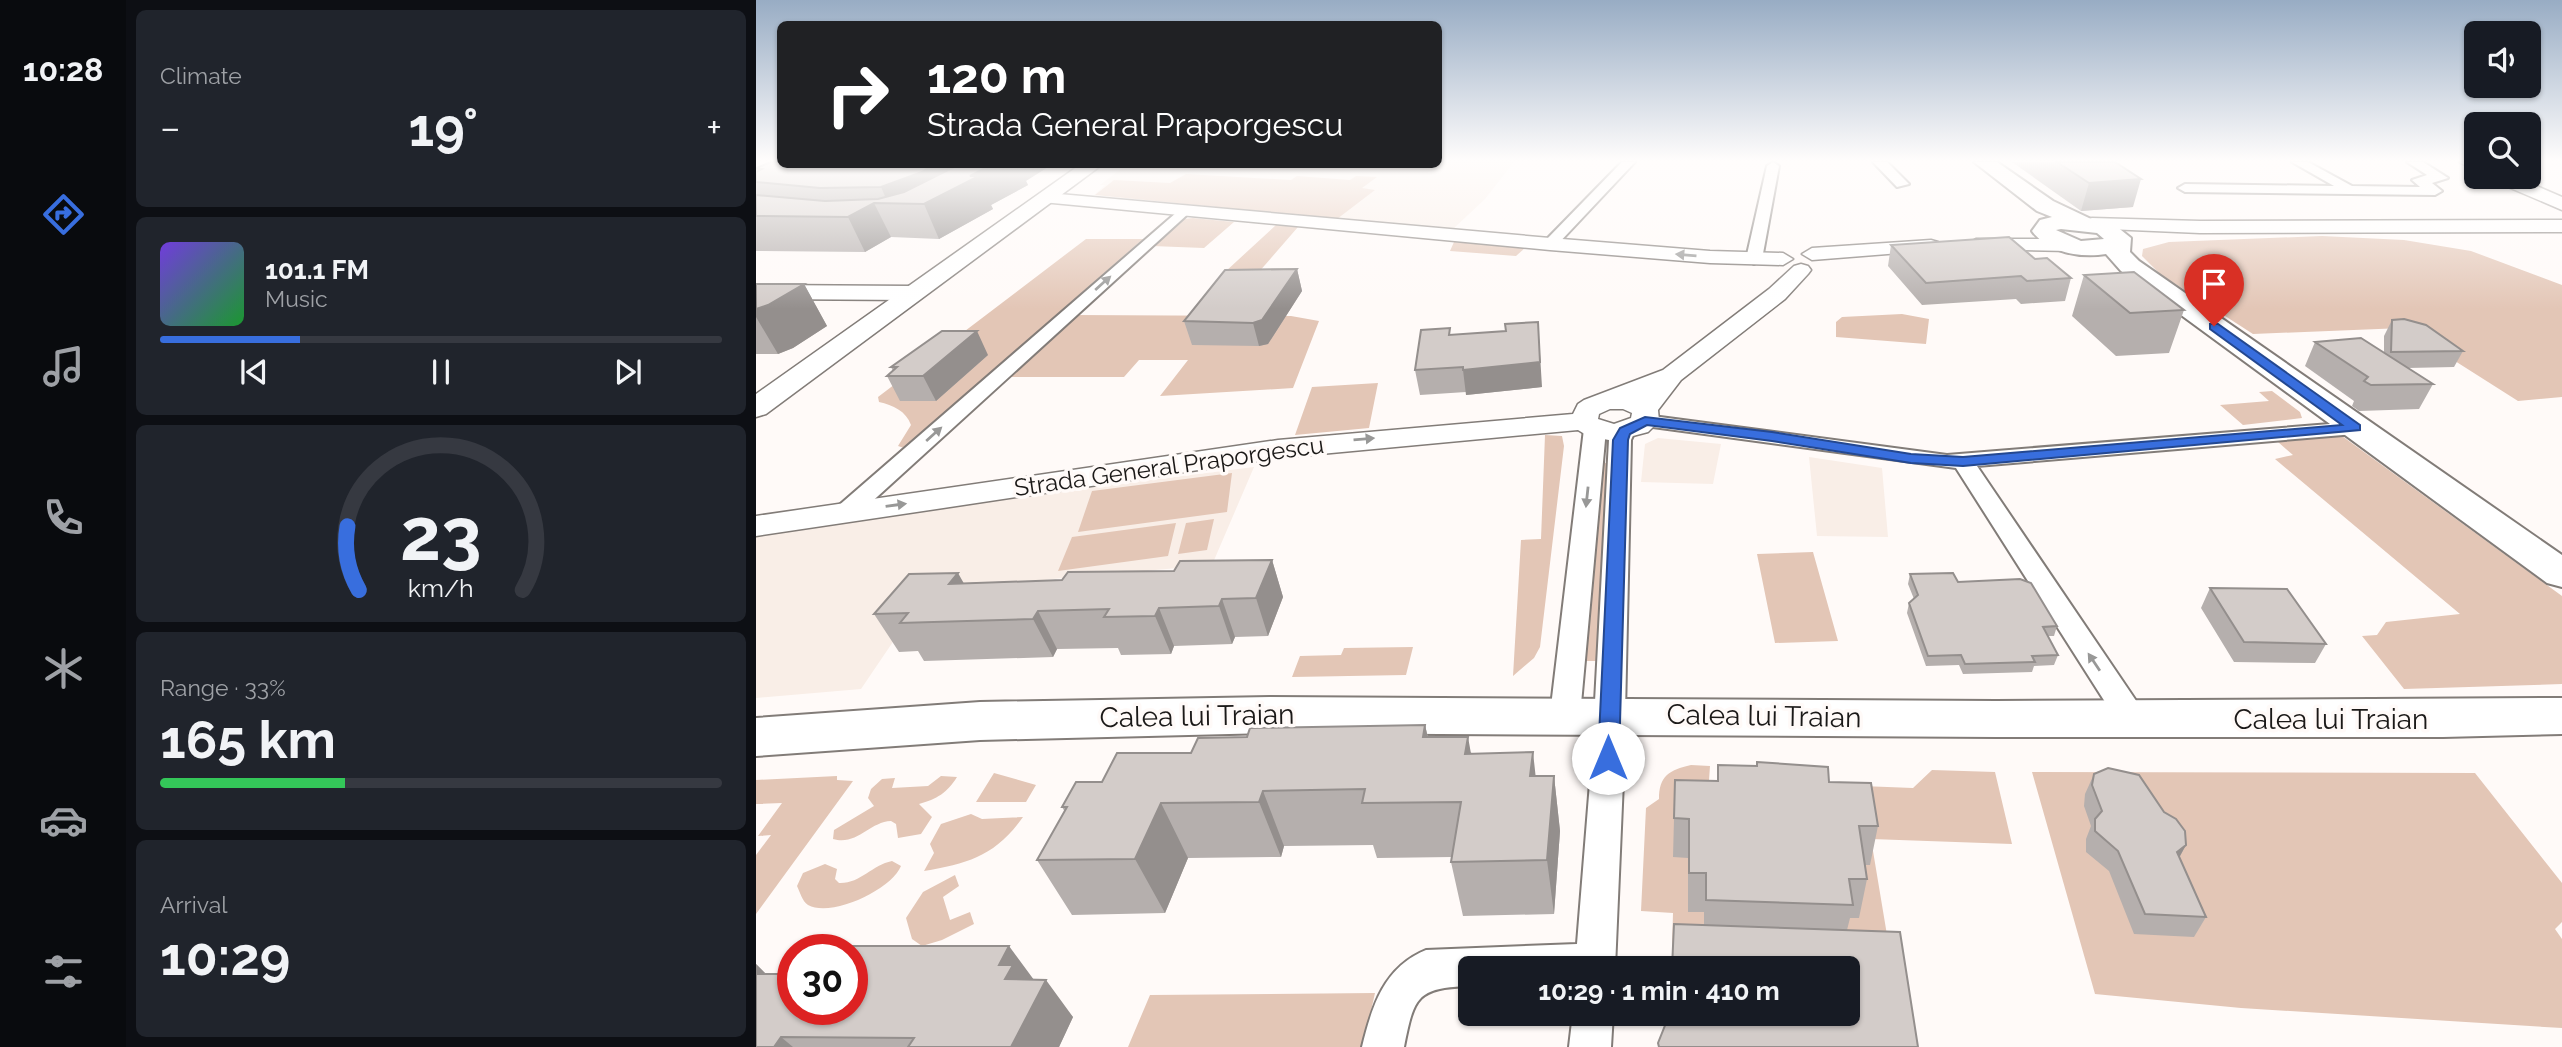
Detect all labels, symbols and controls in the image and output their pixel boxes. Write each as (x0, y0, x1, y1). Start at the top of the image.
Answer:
map controls (2464, 21, 2541, 189)
button: sound (2464, 21, 2541, 98)
text: 120 m (927, 47, 1066, 104)
icon: right (812, 49, 903, 140)
text: 10:28 (23, 51, 103, 88)
text: Climate (160, 62, 242, 89)
text: 19° (409, 97, 478, 158)
text: − (160, 105, 180, 150)
text: + (706, 105, 722, 150)
text: Strada General Praporgescu (927, 106, 1343, 143)
button: search (2464, 112, 2541, 189)
icon: directions (39, 190, 88, 239)
one-way arrow (1675, 249, 1697, 260)
pin (2184, 254, 2244, 326)
text: 101.1 FM (265, 255, 369, 285)
icon: arrive (2195, 265, 2233, 303)
one-way arrow (1094, 275, 1112, 291)
text: Music (265, 285, 328, 312)
icon: music (39, 342, 88, 391)
icon: previous (235, 353, 273, 391)
icon: pause (422, 353, 460, 391)
icon: next (609, 353, 647, 391)
one-way arrow (925, 427, 942, 443)
street label: Strada General Praporgescu (1012, 430, 1326, 502)
one-way arrow (1353, 433, 1375, 444)
one-way arrow (1582, 486, 1593, 508)
text: 23 (400, 492, 482, 577)
icon: phone (39, 493, 88, 542)
one-way arrow (885, 500, 907, 511)
text: km/h (408, 572, 474, 602)
icon: climate (39, 644, 88, 693)
one-way arrow (2088, 652, 2101, 671)
text: Range · 33% (160, 674, 286, 701)
street label: Calea lui Traian (1099, 698, 1295, 734)
street label: Calea lui Traian (1666, 698, 1862, 734)
street label: Calea lui Traian (2234, 703, 2428, 736)
text: 165 km (160, 709, 336, 770)
position arrow (1571, 721, 1645, 795)
icon: car (39, 796, 88, 845)
text: Arrival (160, 891, 227, 918)
text: 10:29 (160, 926, 290, 987)
speed limit sign: 30 (777, 934, 868, 1025)
icon: filters (39, 947, 88, 996)
text: 10:29 · 1 min · 410 m (1538, 976, 1780, 1006)

